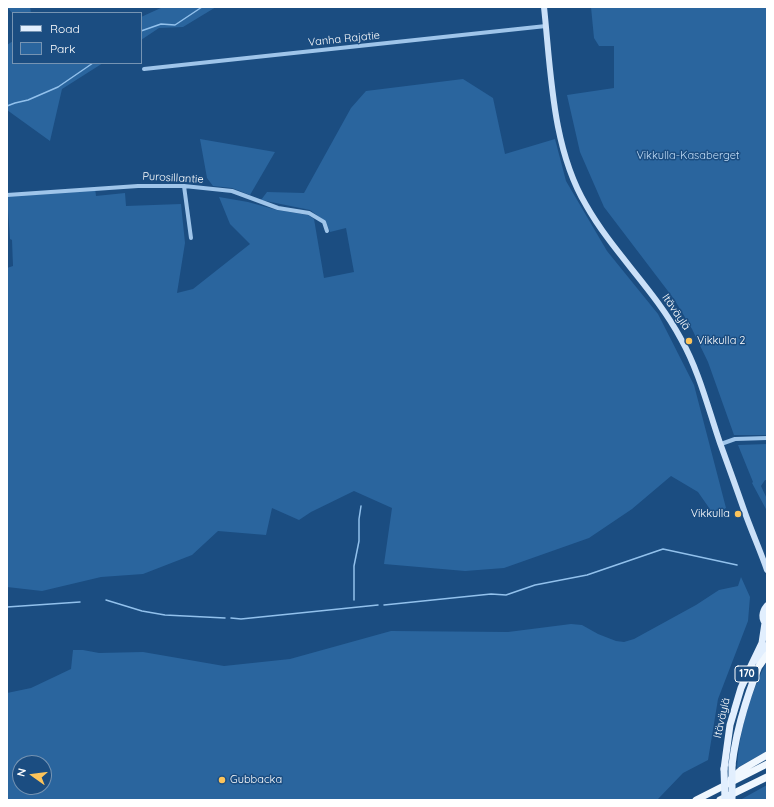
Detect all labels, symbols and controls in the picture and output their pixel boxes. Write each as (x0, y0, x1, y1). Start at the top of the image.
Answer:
legend (12, 12, 142, 64)
text: Road (50, 21, 80, 36)
street label: Vanha Rajatie (307, 29, 381, 49)
text: Park (50, 41, 75, 56)
park label: Vikkulla-Kasaberget (636, 149, 740, 163)
street label: Purosillantie (142, 170, 204, 186)
street label: Itäväylä (659, 291, 693, 333)
place label: Vikkulla 2 (697, 334, 745, 348)
marker: Vikkulla 2 (684, 336, 694, 346)
place label: Vikkulla (691, 507, 730, 521)
marker: Vikkulla (733, 509, 743, 519)
road number: 170 (735, 666, 759, 682)
street label: Itäväylä (711, 697, 733, 739)
north arrow (12, 755, 52, 795)
text: N (14, 767, 29, 778)
place label: Gubbacka (230, 773, 282, 787)
marker: Gubbacka (217, 775, 227, 785)

